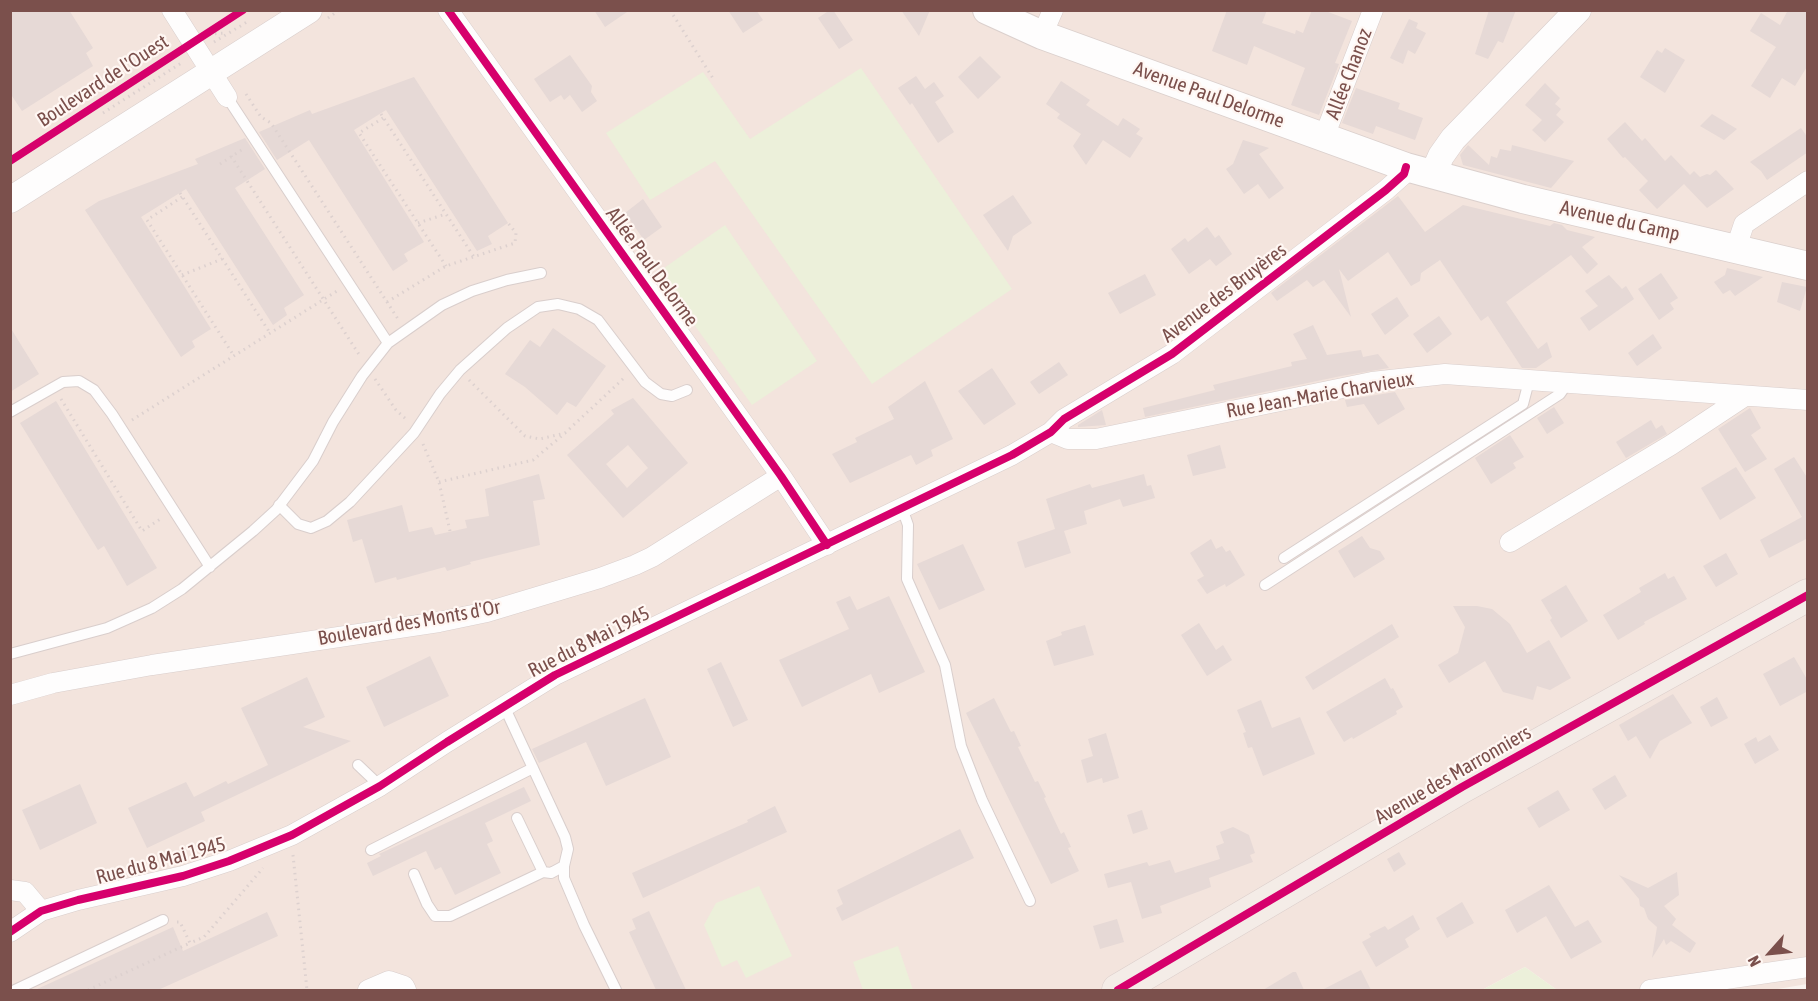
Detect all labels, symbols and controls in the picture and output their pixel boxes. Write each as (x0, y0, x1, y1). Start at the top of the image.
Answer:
street label: Allée Chanoz (1321, 25, 1377, 123)
street label: Boulevard de l'Ouest (33, 30, 173, 132)
street label: Avenue Paul Delorme (1130, 57, 1288, 133)
street label: Avenue du Camp (1558, 196, 1682, 246)
street label: Allée Paul Delorme (601, 203, 703, 331)
street label: Avenue des Bruyères (1157, 238, 1291, 348)
street label: Rue Jean-Marie Charvieux (1225, 367, 1415, 423)
street label: Boulevard des Monts d'Or (316, 595, 502, 651)
street label: Rue du 8 Mai 1945 (524, 601, 654, 683)
street label: Avenue des Marronniers (1371, 721, 1535, 829)
street label: Rue du 8 Mai 1945 (94, 832, 228, 890)
north arrow (1740, 923, 1800, 983)
text: N (1744, 953, 1764, 969)

